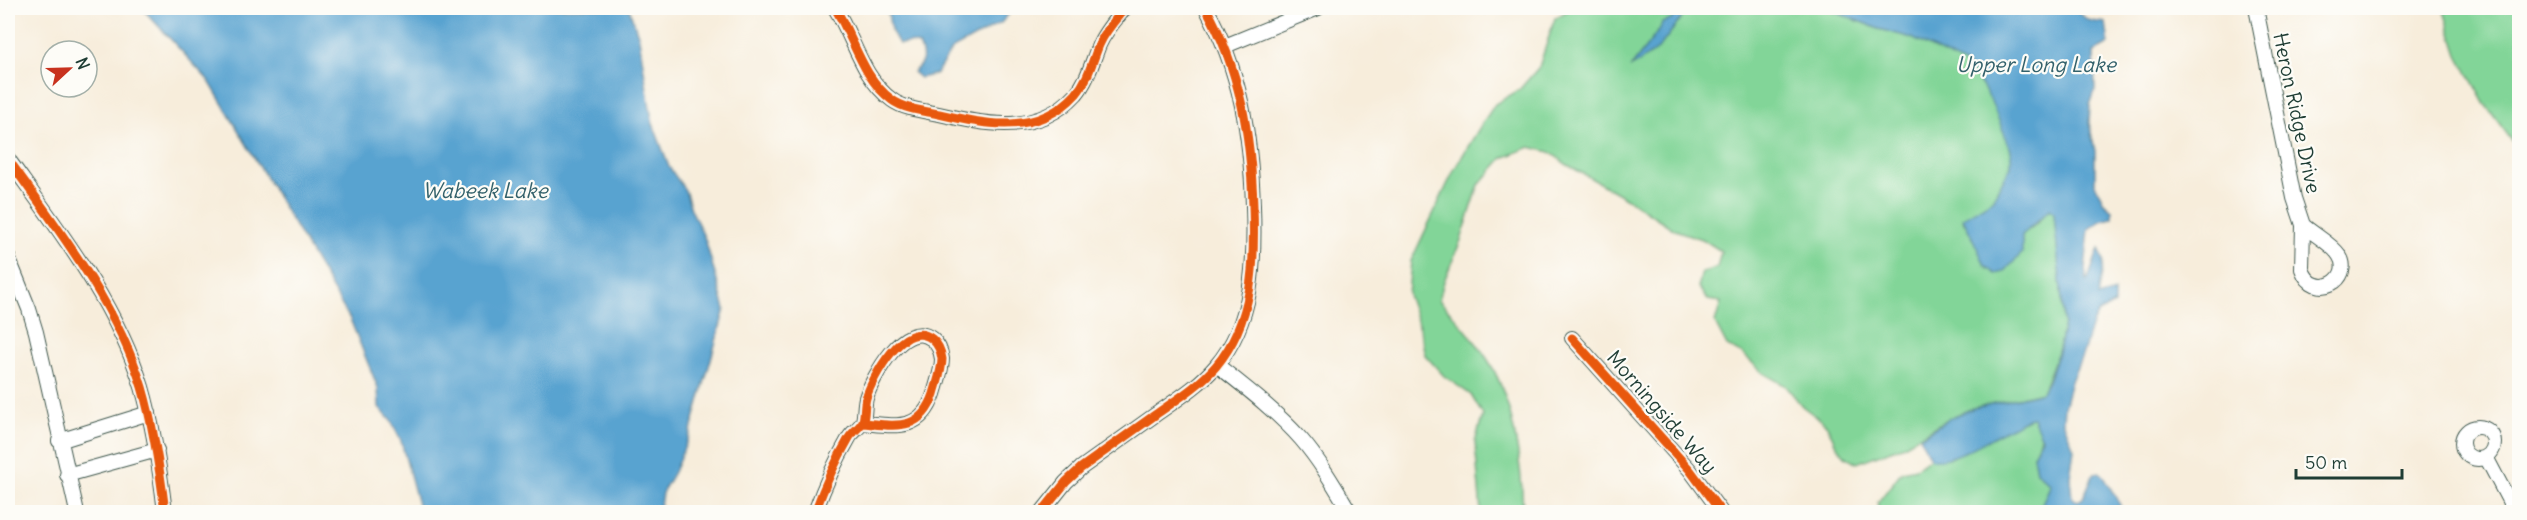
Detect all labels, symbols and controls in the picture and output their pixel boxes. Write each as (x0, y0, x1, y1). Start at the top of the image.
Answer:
street label: Heron Ridge Drive (2268, 30, 2327, 195)
north arrow (39, 39, 99, 99)
water label: Upper Long Lake (1956, 51, 2118, 78)
text: N (72, 55, 94, 72)
water label: Wabeek Lake (422, 177, 549, 204)
street label: Morningside Way (1602, 345, 1723, 478)
scale bar (2296, 442, 2402, 480)
text: 50 m (2305, 451, 2347, 474)

